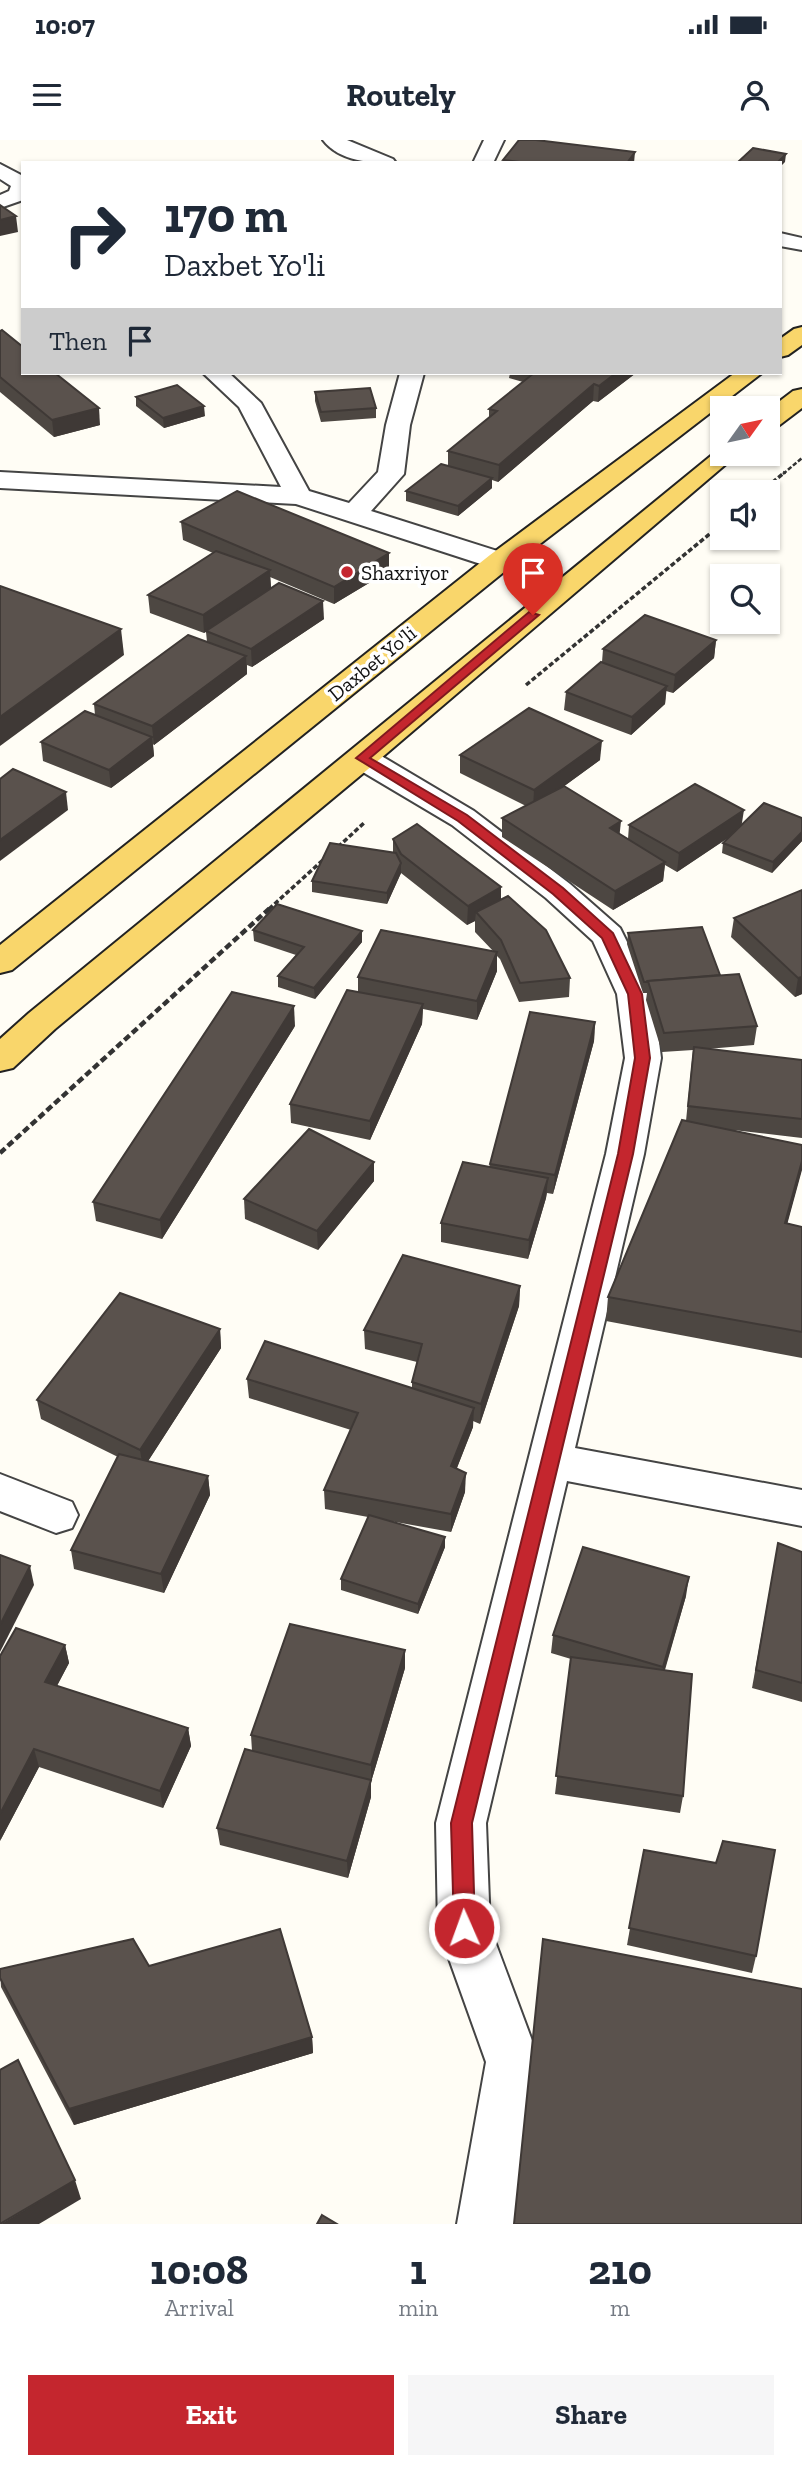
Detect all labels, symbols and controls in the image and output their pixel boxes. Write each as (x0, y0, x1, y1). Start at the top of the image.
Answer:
text: 10:07 (35, 9, 95, 41)
icon: menu (28, 76, 66, 114)
text: Routely (346, 76, 456, 114)
icon: person (736, 76, 774, 114)
text: 170 m (164, 186, 287, 245)
icon: right (49, 189, 140, 280)
text: Daxbet Yo'li (164, 246, 325, 284)
icon: arrive (121, 322, 159, 360)
text: Then (49, 325, 107, 357)
north arrow (710, 396, 780, 466)
map controls (710, 396, 780, 634)
button: sound (710, 480, 780, 550)
pin (503, 543, 563, 615)
icon: arrive (514, 554, 552, 592)
place label: Shaxriyor (361, 560, 449, 585)
marker: Shaxriyor (339, 564, 355, 580)
button: search (710, 564, 780, 634)
street label: Daxbet Yo'li (323, 620, 421, 706)
position arrow (427, 1891, 501, 1965)
text: 10:08 (150, 2244, 249, 2295)
text: 1 (410, 2244, 427, 2295)
text: 210 (588, 2244, 652, 2295)
text: Arrival (165, 2294, 234, 2322)
text: min (399, 2294, 438, 2322)
text: m (610, 2294, 630, 2322)
button: Exit (28, 2375, 394, 2455)
button: Share (408, 2375, 774, 2455)

